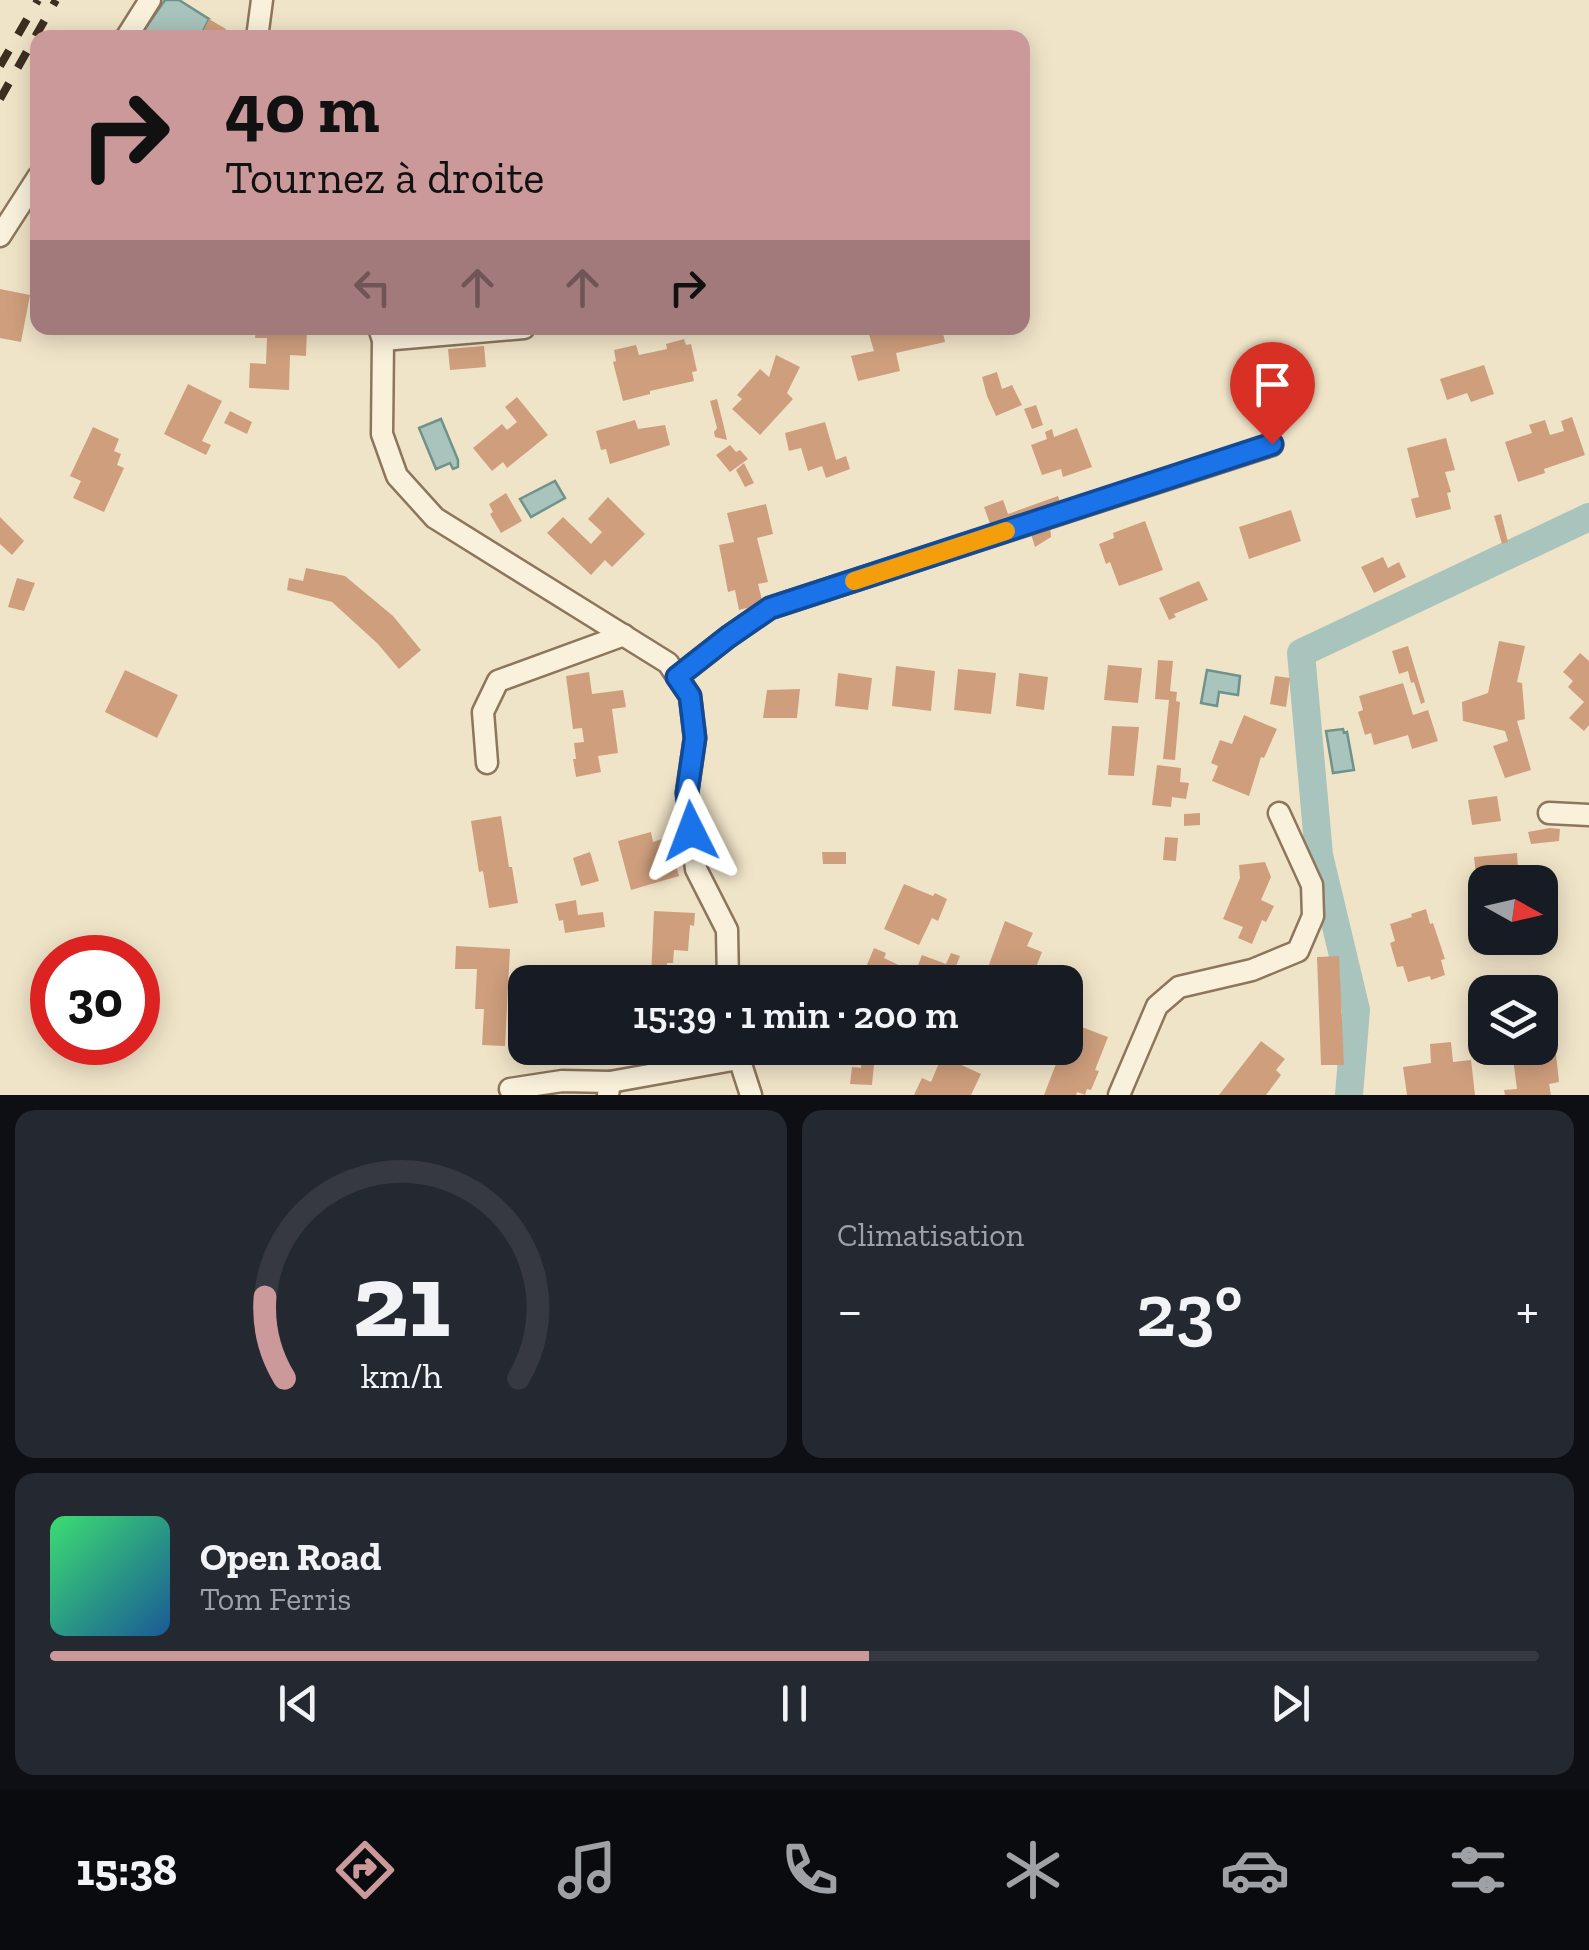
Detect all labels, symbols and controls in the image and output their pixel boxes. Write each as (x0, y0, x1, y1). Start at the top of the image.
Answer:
text: 40 m (225, 66, 380, 150)
icon: right (60, 70, 190, 200)
text: Tournez à droite (225, 151, 544, 205)
icon: left (345, 260, 400, 315)
icon: ahead (450, 260, 505, 315)
icon: ahead (555, 260, 610, 315)
icon: right (660, 260, 715, 315)
pin (1230, 342, 1315, 445)
icon: arrive (1245, 357, 1300, 412)
position arrow (639, 779, 743, 883)
north arrow (1468, 865, 1558, 955)
map controls (1468, 865, 1558, 1065)
speed limit sign: 30 (30, 935, 160, 1065)
button: layers (1468, 975, 1558, 1065)
text: 15:39 · 1 min · 200 m (633, 992, 958, 1038)
text: Climatisation (837, 1216, 1024, 1254)
text: 21 (352, 1238, 450, 1363)
text: 23° (1136, 1265, 1243, 1355)
text: − (837, 1277, 863, 1343)
text: + (1516, 1277, 1539, 1343)
text: km/h (360, 1354, 442, 1397)
text: Open Road (200, 1534, 382, 1580)
text: Tom Ferris (200, 1580, 351, 1618)
icon: previous (271, 1676, 326, 1731)
icon: pause (767, 1676, 822, 1731)
icon: next (1263, 1676, 1318, 1731)
icon: directions (330, 1835, 400, 1905)
icon: music (552, 1835, 622, 1905)
icon: phone (775, 1835, 845, 1905)
icon: climate (998, 1835, 1068, 1905)
icon: car (1220, 1835, 1290, 1905)
icon: filters (1443, 1835, 1513, 1905)
text: 15:38 (76, 1843, 177, 1897)

